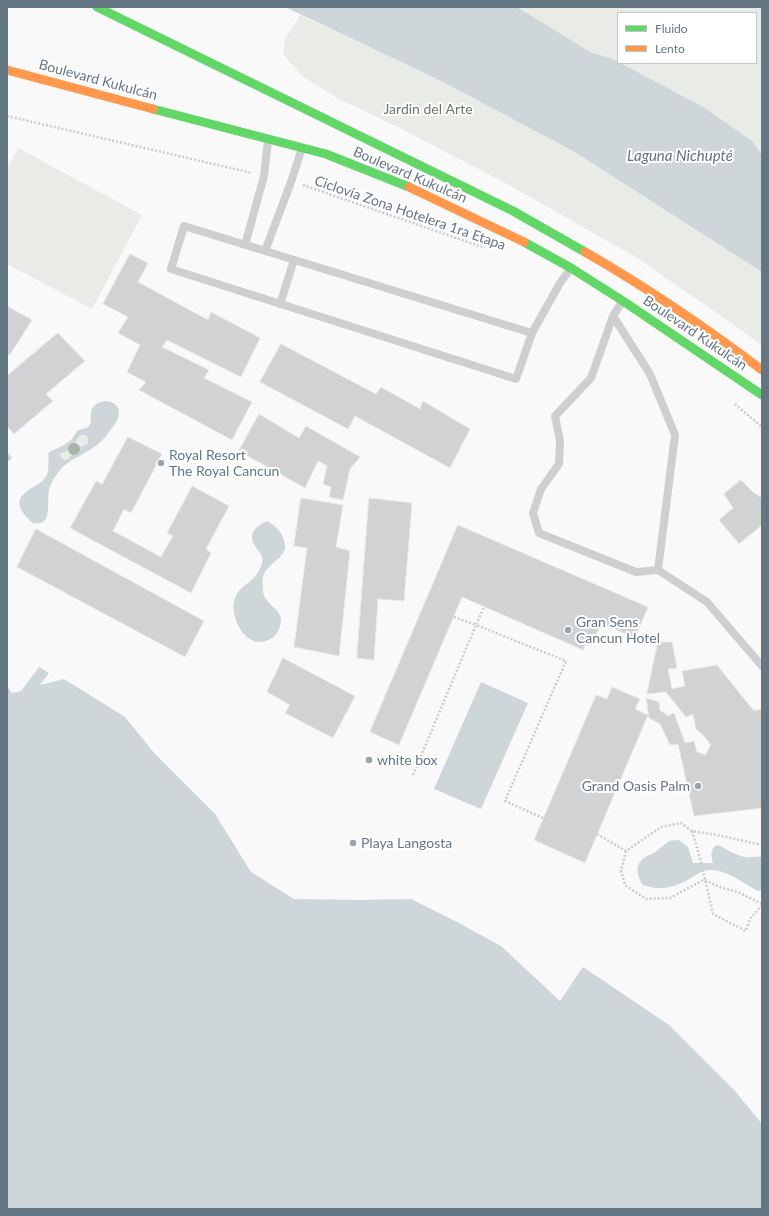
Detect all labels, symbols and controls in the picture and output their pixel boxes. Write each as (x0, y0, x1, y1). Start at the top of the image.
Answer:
legend (617, 12, 757, 64)
text: Fluido (655, 21, 688, 36)
text: Lento (655, 41, 685, 56)
street label: Boulevard Kukulcán (37, 56, 159, 104)
park label: Jardin del Arte (383, 101, 473, 117)
street label: Boulevard Kukulcán (351, 143, 469, 207)
water label: Laguna Nichupté (627, 147, 733, 165)
street label: Ciclovía Zona Hotelera 1ra Etapa (312, 172, 508, 254)
street label: Boulevard Kukulcán (640, 292, 750, 374)
place label: Royal Resort The Royal Cancun (169, 447, 279, 480)
marker: Royal Resort The Royal Cancun (156, 458, 166, 468)
place label: Gran Sens Cancun Hotel (576, 614, 660, 646)
marker: Gran Sens Cancun Hotel (563, 625, 573, 635)
place label: white box (377, 752, 438, 768)
marker: white box (364, 755, 374, 765)
place label: Grand Oasis Palm (582, 778, 690, 794)
marker: Grand Oasis Palm (693, 781, 703, 791)
place label: Playa Langosta (361, 835, 452, 851)
marker: Playa Langosta (348, 838, 358, 848)

